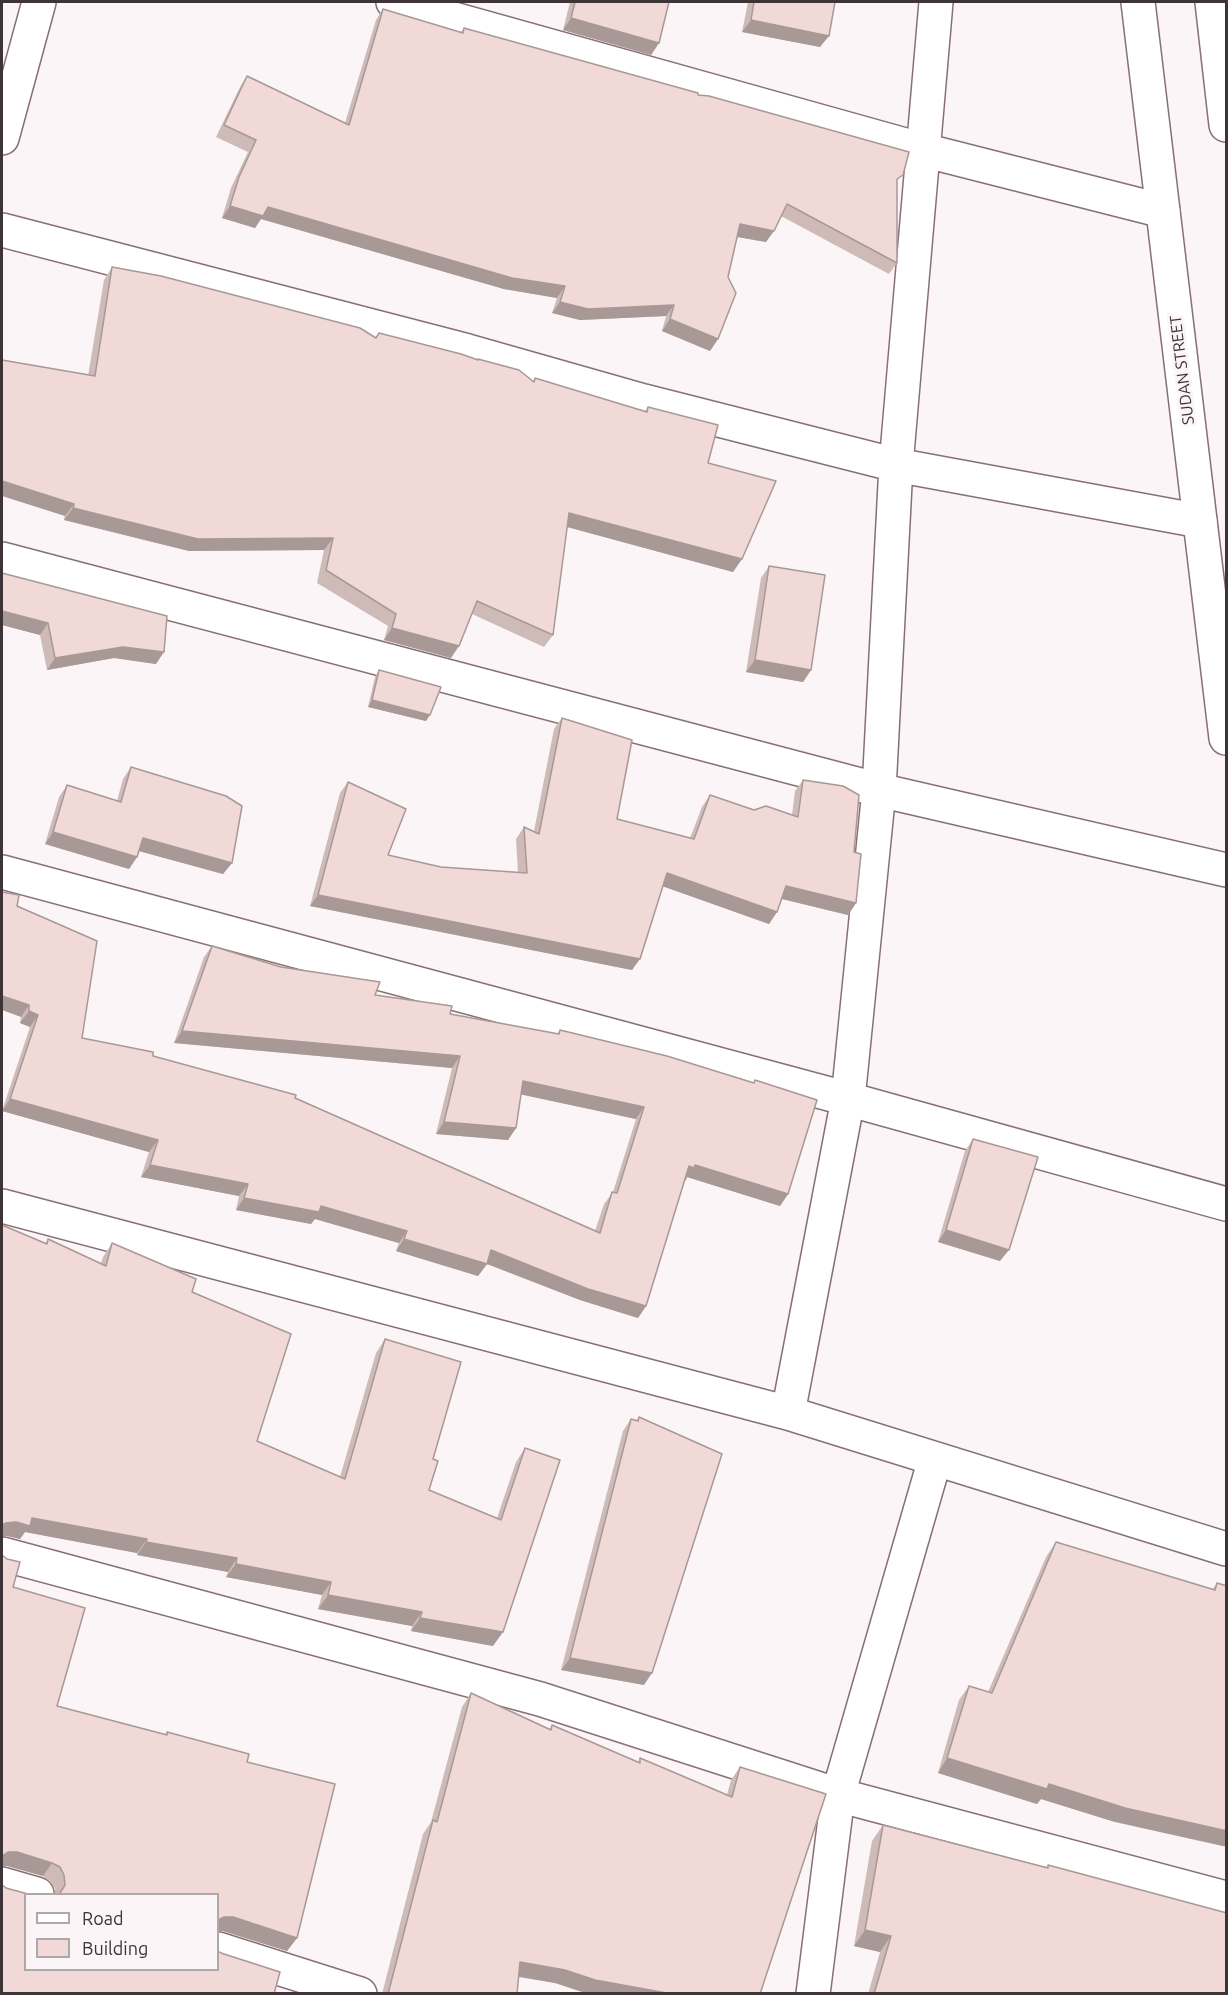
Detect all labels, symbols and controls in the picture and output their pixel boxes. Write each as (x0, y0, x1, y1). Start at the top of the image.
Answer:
street label: SUDAN STREET (1166, 314, 1198, 426)
legend (24, 1893, 219, 1971)
text: Road (82, 1908, 124, 1928)
text: Building (82, 1938, 148, 1958)

